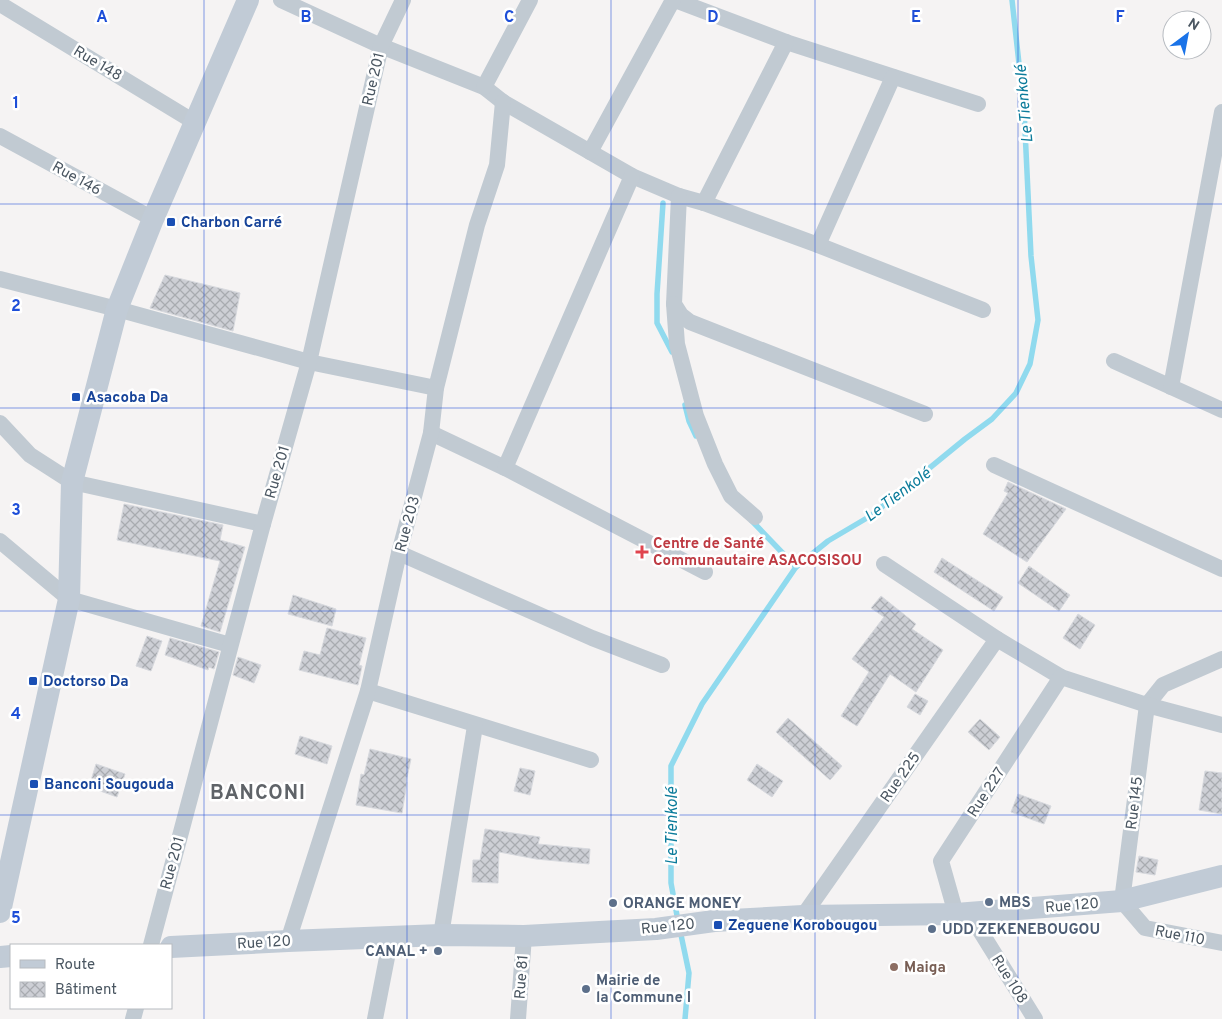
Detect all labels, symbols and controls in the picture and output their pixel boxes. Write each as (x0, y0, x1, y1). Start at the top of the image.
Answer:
text: A (96, 8, 108, 28)
text: B (300, 8, 312, 28)
text: C (504, 8, 514, 28)
text: D (707, 8, 719, 28)
text: E (911, 8, 921, 28)
text: F (1115, 8, 1125, 28)
north arrow (1162, 10, 1212, 60)
text: N (1184, 15, 1202, 35)
street label: Rue 148 (69, 42, 125, 86)
street label: Rue 201 (359, 51, 390, 108)
water label: Le Tienkolé (1011, 62, 1038, 144)
text: 1 (13, 94, 19, 114)
street label: Rue 146 (48, 158, 104, 201)
place label: Charbon Carré (181, 214, 282, 233)
marker: Charbon Carré (165, 216, 177, 228)
text: 2 (11, 297, 21, 317)
place label: Asacoba Da (86, 389, 168, 408)
marker: Asacoba Da (70, 391, 82, 403)
street label: Rue 201 (262, 444, 295, 501)
water label: Le Tienkolé (861, 463, 937, 527)
street label: Rue 203 (392, 494, 425, 555)
text: 3 (11, 501, 21, 521)
place label: Centre de Santé Communautaire ASACOSISOU (653, 535, 862, 571)
marker: Centre de Santé Communautaire ASACOSISOU (635, 545, 649, 559)
place label: Doctorso Da (43, 673, 129, 692)
marker: Doctorso Da (27, 675, 39, 687)
text: 4 (11, 705, 21, 725)
street label: Rue 225 (877, 749, 925, 807)
street label: Rue 227 (964, 764, 1010, 821)
street label: Rue 145 (1123, 775, 1148, 831)
place label: Banconi Sougouda (44, 776, 174, 795)
marker: Banconi Sougouda (28, 778, 40, 790)
district label: BANCONI (210, 781, 306, 807)
water label: Le Tienkolé (663, 785, 683, 865)
street label: Rue 201 (157, 835, 190, 892)
place label: MBS (999, 894, 1031, 913)
place label: ORANGE MONEY (623, 895, 742, 914)
street label: Rue 120 (1044, 895, 1100, 918)
marker: MBS (983, 896, 995, 908)
marker: ORANGE MONEY (607, 897, 619, 909)
text: 5 (11, 909, 21, 929)
street label: Rue 120 (640, 915, 696, 940)
place label: Zeguene Korobougou (728, 917, 877, 936)
marker: Zeguene Korobougou (712, 919, 724, 931)
place label: UDD ZEKENEBOUGOU (942, 921, 1100, 940)
street label: Rue 110 (1153, 922, 1206, 951)
marker: UDD ZEKENEBOUGOU (926, 923, 938, 935)
street label: Rue 120 (237, 933, 292, 954)
place label: CANAL + (365, 943, 428, 962)
legend (10, 944, 172, 1009)
marker: CANAL + (432, 945, 444, 957)
street label: Rue 108 (986, 952, 1031, 1008)
street label: Rue 81 (511, 954, 534, 1000)
text: Route (55, 956, 95, 975)
place label: Maiga (904, 959, 946, 978)
marker: Maiga (888, 961, 900, 973)
place label: Mairie de la Commune I (596, 972, 691, 1008)
text: Bâtiment (55, 981, 117, 1000)
marker: Mairie de la Commune I (580, 983, 592, 995)

